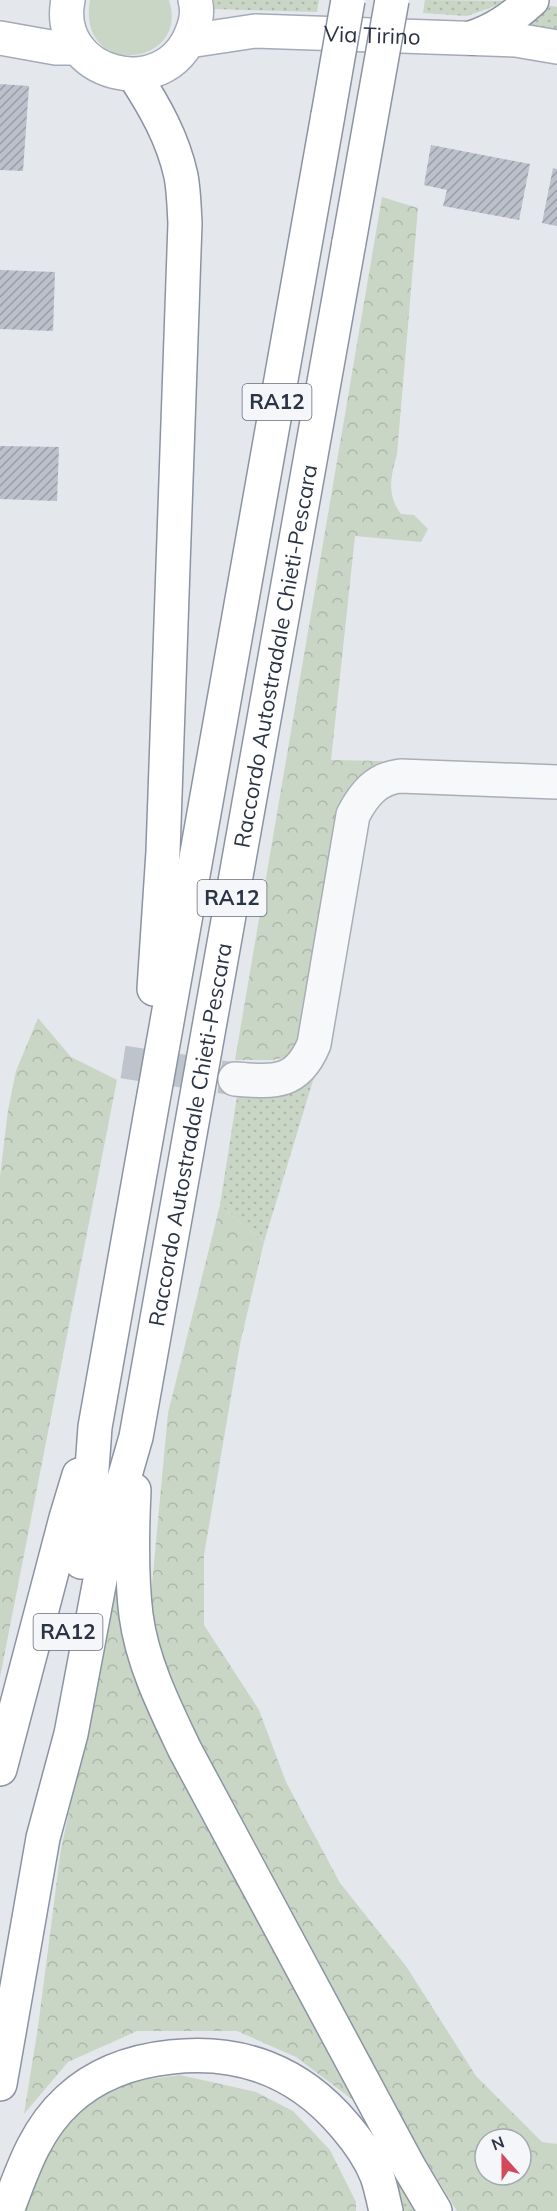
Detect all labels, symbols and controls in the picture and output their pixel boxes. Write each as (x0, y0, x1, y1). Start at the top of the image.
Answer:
street label: Via Tirino (323, 19, 421, 51)
road number: RA12 (242, 384, 312, 420)
street label: Raccordo Autostradale Chieti-Pescara (227, 462, 323, 850)
road number: RA12 (198, 880, 266, 916)
street label: Raccordo Autostradale Chieti-Pescara (142, 941, 238, 1329)
road number: RA12 (34, 1614, 103, 1650)
north arrow (473, 2127, 533, 2187)
text: N (488, 2131, 507, 2154)

